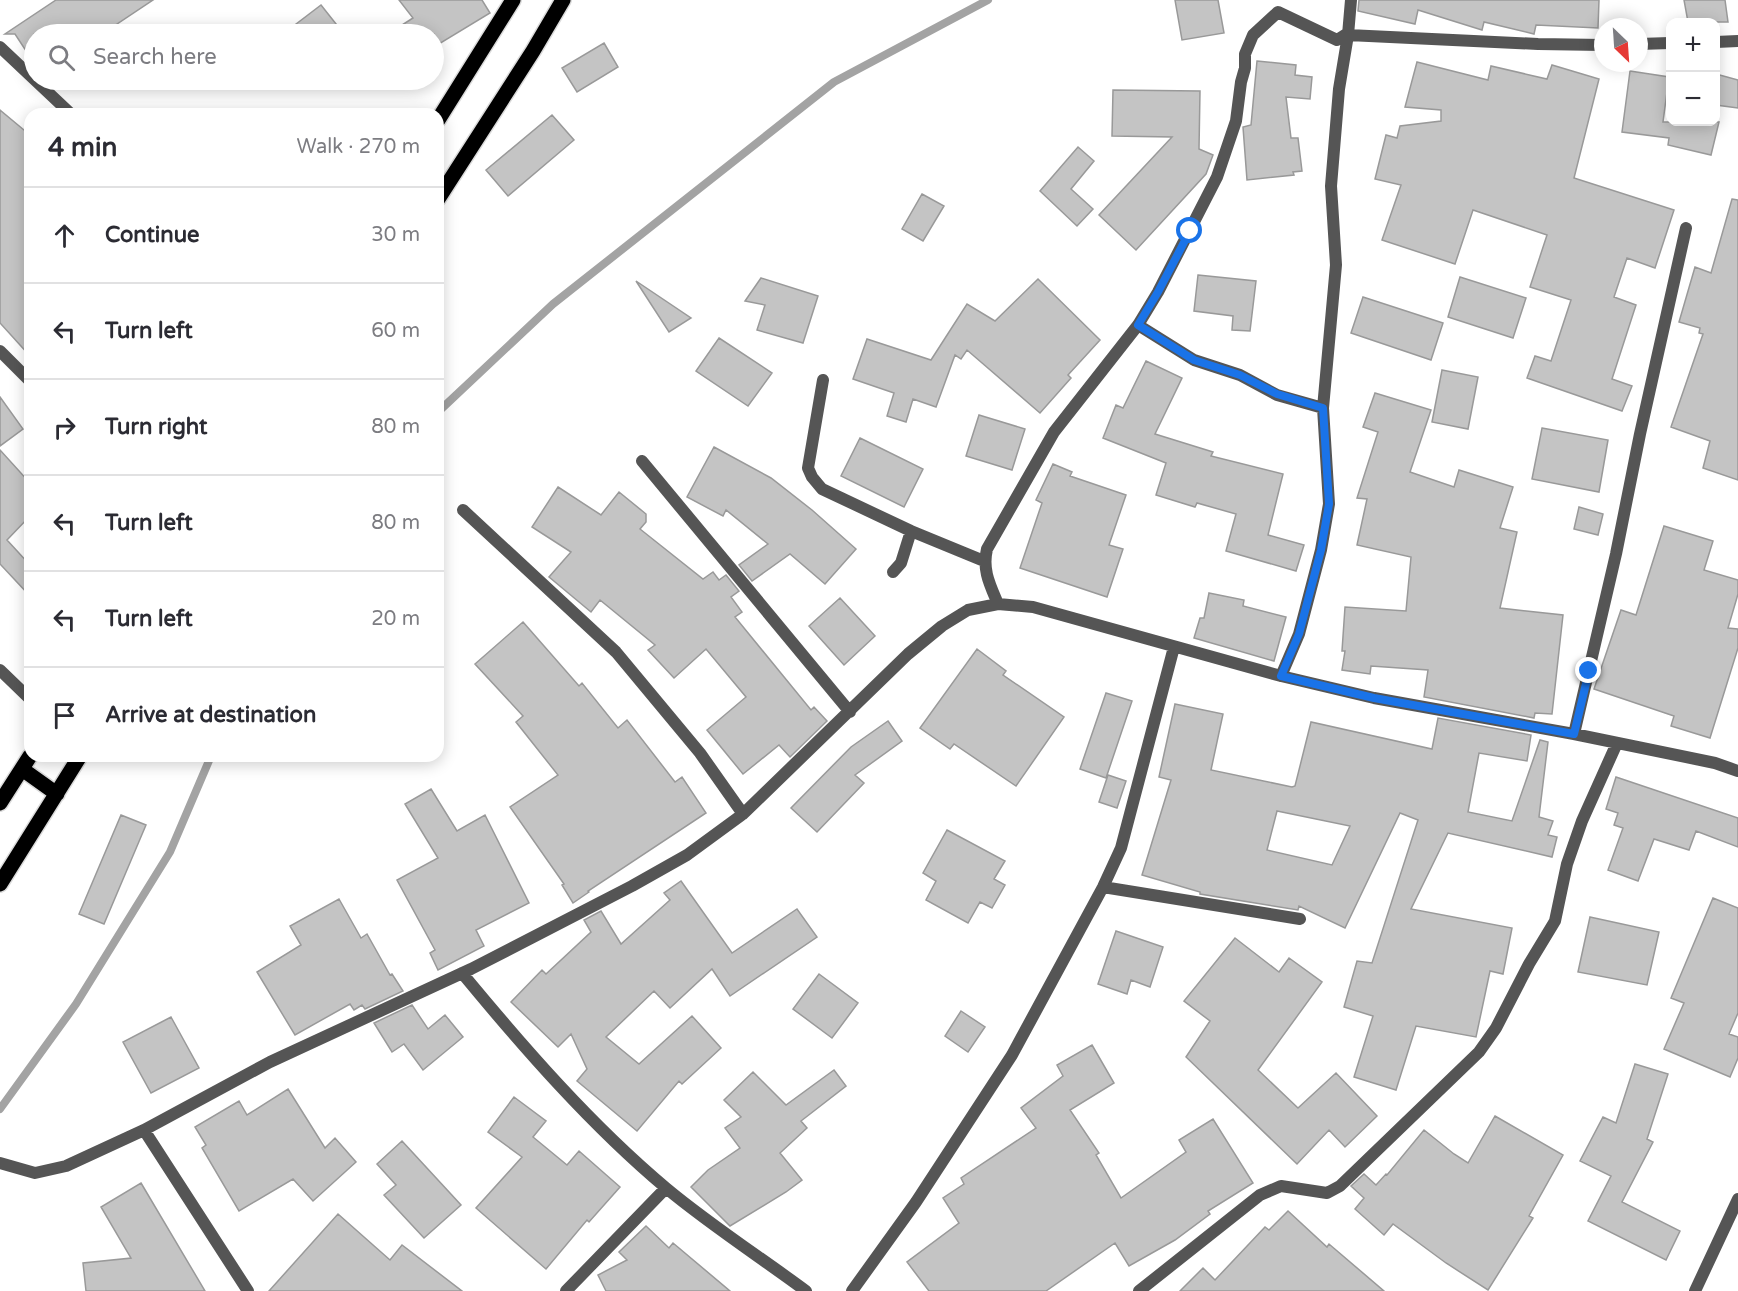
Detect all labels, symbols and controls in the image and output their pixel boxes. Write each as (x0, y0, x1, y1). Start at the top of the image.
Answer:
north arrow (1594, 18, 1648, 72)
map controls (1666, 18, 1720, 126)
button: + (1666, 18, 1720, 72)
search box (24, 24, 444, 90)
icon: search (45, 41, 78, 74)
text: Search here (93, 44, 217, 70)
button: − (1666, 72, 1720, 126)
text: 4 min (48, 132, 117, 163)
text: Walk · 270 m (297, 135, 420, 159)
route start (1176, 217, 1202, 243)
icon: ahead (48, 219, 81, 252)
text: Continue (105, 222, 200, 248)
text: 30 m (371, 223, 420, 247)
icon: left (48, 315, 81, 348)
text: Turn left (105, 318, 193, 344)
text: 60 m (371, 319, 420, 343)
icon: right (48, 411, 81, 444)
text: Turn right (105, 414, 207, 440)
text: 80 m (371, 415, 420, 439)
icon: left (48, 507, 81, 540)
text: Turn left (105, 510, 193, 536)
text: 80 m (371, 511, 420, 535)
icon: left (48, 603, 81, 636)
text: Turn left (105, 606, 193, 632)
text: 20 m (371, 607, 420, 631)
route end (1575, 657, 1601, 683)
icon: arrive (48, 699, 81, 732)
text: Arrive at destination (105, 702, 316, 728)

